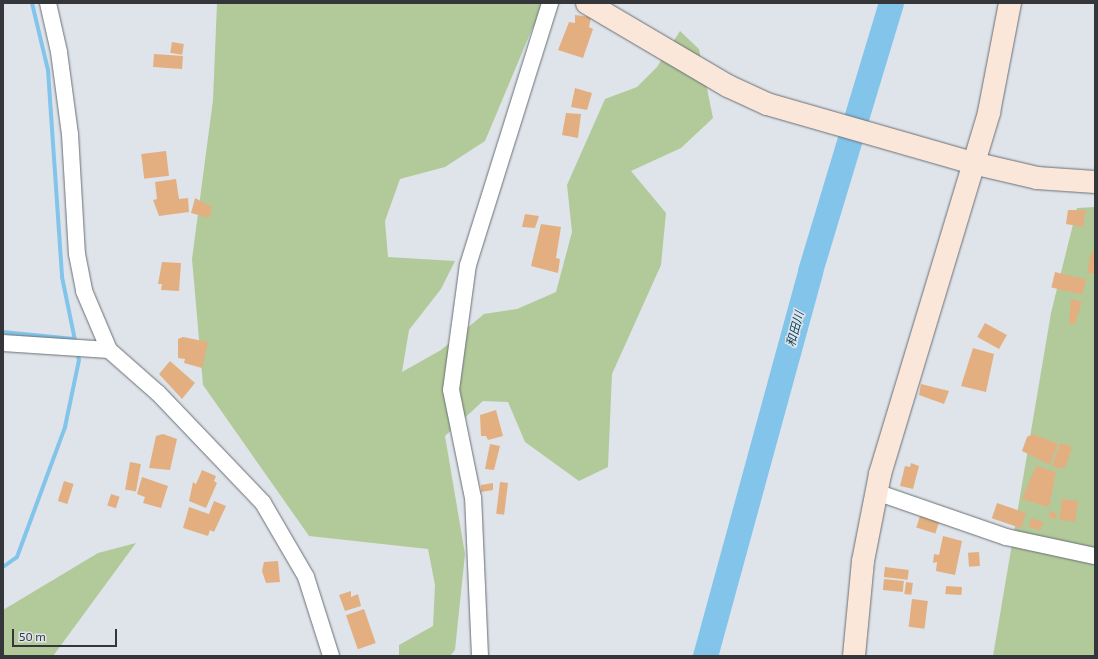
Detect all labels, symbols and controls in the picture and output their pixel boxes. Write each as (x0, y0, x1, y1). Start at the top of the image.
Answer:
water label: 和田川 (783, 310, 807, 348)
scale bar (14, 621, 119, 647)
text: 50 m (19, 629, 46, 643)

